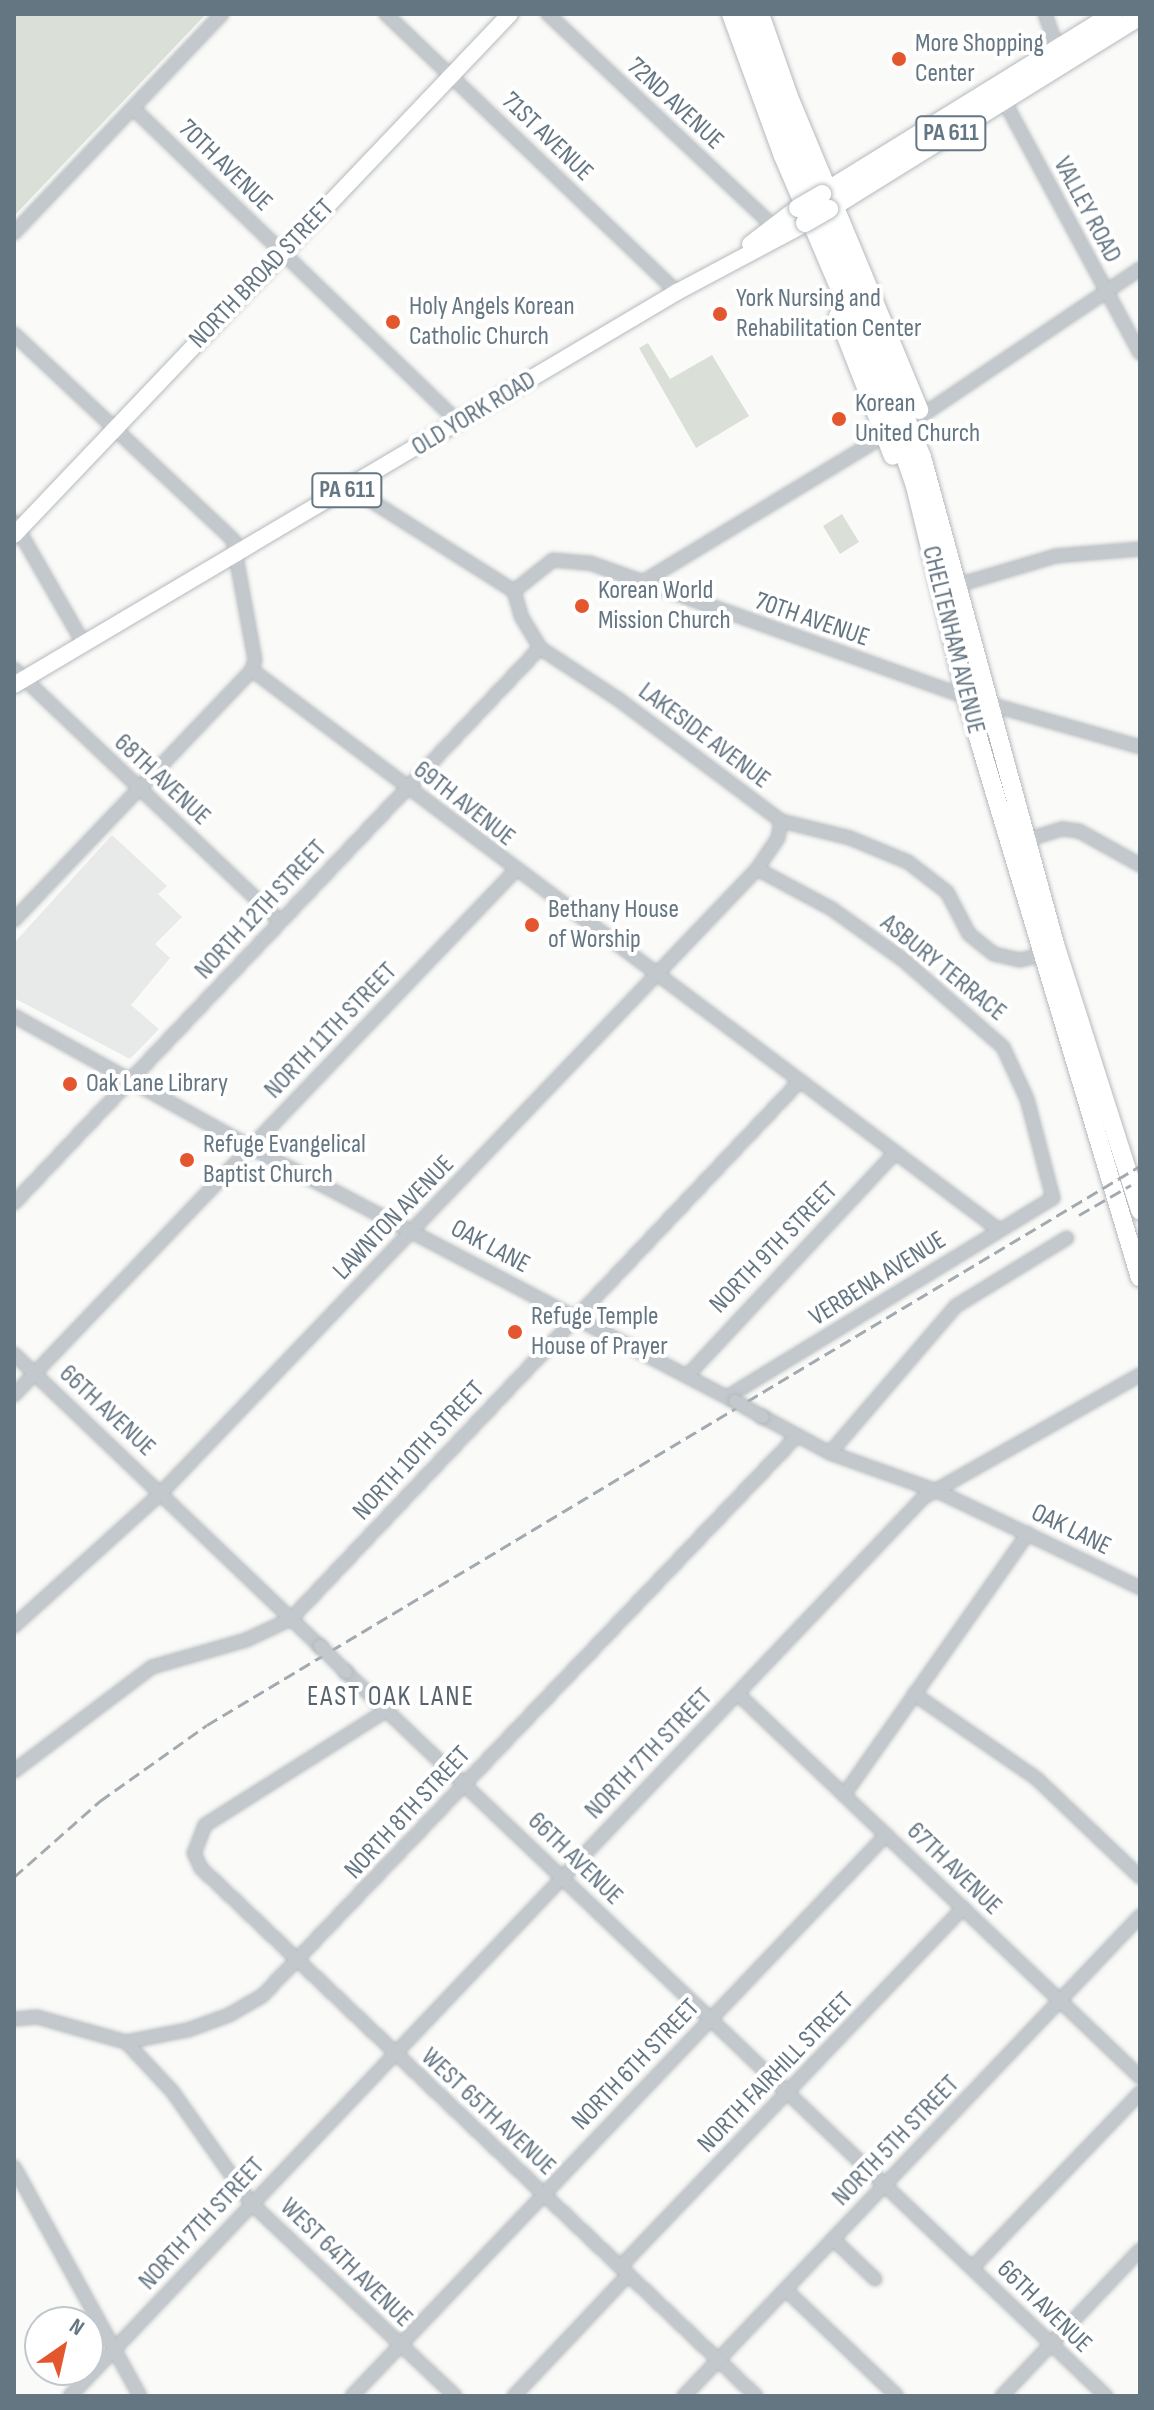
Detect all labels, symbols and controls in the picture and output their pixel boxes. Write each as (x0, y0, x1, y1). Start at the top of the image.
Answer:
place label: More Shopping Center (915, 28, 1044, 90)
marker: More Shopping Center (890, 50, 908, 68)
street label: 72ND AVENUE (620, 51, 730, 157)
street label: 71ST AVENUE (495, 86, 599, 188)
road number: PA 611 (915, 113, 987, 153)
street label: 70TH AVENUE (171, 114, 279, 218)
street label: VALLEY ROAD (1046, 152, 1128, 268)
street label: NORTH BROAD STREET (183, 193, 341, 355)
place label: York Nursing and Rehabilitation Center (736, 283, 922, 344)
place label: Holy Angels Korean Catholic Church (409, 291, 575, 352)
marker: York Nursing and Rehabilitation Center (711, 305, 729, 323)
marker: Holy Angels Korean Catholic Church (384, 313, 402, 331)
street label: OLD YORK ROAD (406, 365, 542, 463)
place label: Korean United Church (855, 388, 980, 450)
marker: Korean United Church (830, 410, 848, 428)
road number: PA 611 (311, 470, 383, 510)
street label: CHELTENHAM AVENUE (915, 543, 991, 737)
place label: Korean World Mission Church (598, 575, 731, 636)
street label: 70TH AVENUE (751, 586, 873, 654)
marker: Korean World Mission Church (573, 597, 591, 615)
street label: LAKESIDE AVENUE (632, 676, 776, 796)
street label: 68TH AVENUE (107, 728, 217, 832)
street label: 69TH AVENUE (407, 755, 521, 853)
street label: NORTH 12TH STREET (189, 834, 333, 986)
place label: Bethany House of Worship (548, 894, 679, 956)
street label: ASBURY TERRACE (874, 908, 1012, 1028)
marker: Bethany House of Worship (523, 916, 541, 934)
street label: NORTH 11TH STREET (258, 956, 404, 1106)
place label: Oak Lane Library (86, 1068, 228, 1100)
marker: Oak Lane Library (61, 1075, 79, 1093)
place label: Refuge Evangelical Baptist Church (203, 1129, 366, 1190)
street label: LAWNTON AVENUE (327, 1149, 461, 1287)
marker: Refuge Evangelical Baptist Church (178, 1151, 196, 1169)
street label: NORTH 9TH STREET (704, 1176, 844, 1320)
street label: OAK LANE (445, 1213, 535, 1281)
street label: VERBENA AVENUE (804, 1225, 952, 1333)
place label: Refuge Temple House of Prayer (531, 1301, 668, 1362)
marker: Refuge Temple House of Prayer (506, 1323, 524, 1341)
street label: 66TH AVENUE (52, 1359, 162, 1463)
street label: NORTH 10TH STREET (347, 1375, 491, 1527)
street label: OAK LANE (1026, 1497, 1116, 1563)
district label: EAST OAK LANE (307, 1680, 475, 1714)
street label: NORTH 7TH STREET (579, 1682, 719, 1826)
street label: NORTH 8TH STREET (338, 1740, 478, 1886)
street label: 66TH AVENUE (521, 1806, 629, 1912)
street label: 67TH AVENUE (900, 1816, 1008, 1922)
street label: NORTH FAIRHILL STREET (691, 1986, 861, 2160)
street label: NORTH 6TH STREET (566, 1993, 706, 2137)
street label: WEST 65TH AVENUE (414, 2042, 562, 2182)
street label: NORTH 5TH STREET (826, 2069, 966, 2213)
street label: NORTH 7TH STREET (133, 2151, 271, 2297)
street label: WEST 64TH AVENUE (273, 2192, 419, 2334)
street label: 66TH AVENUE (990, 2254, 1098, 2360)
north arrow (24, 2306, 104, 2386)
text: N (64, 2313, 89, 2342)

